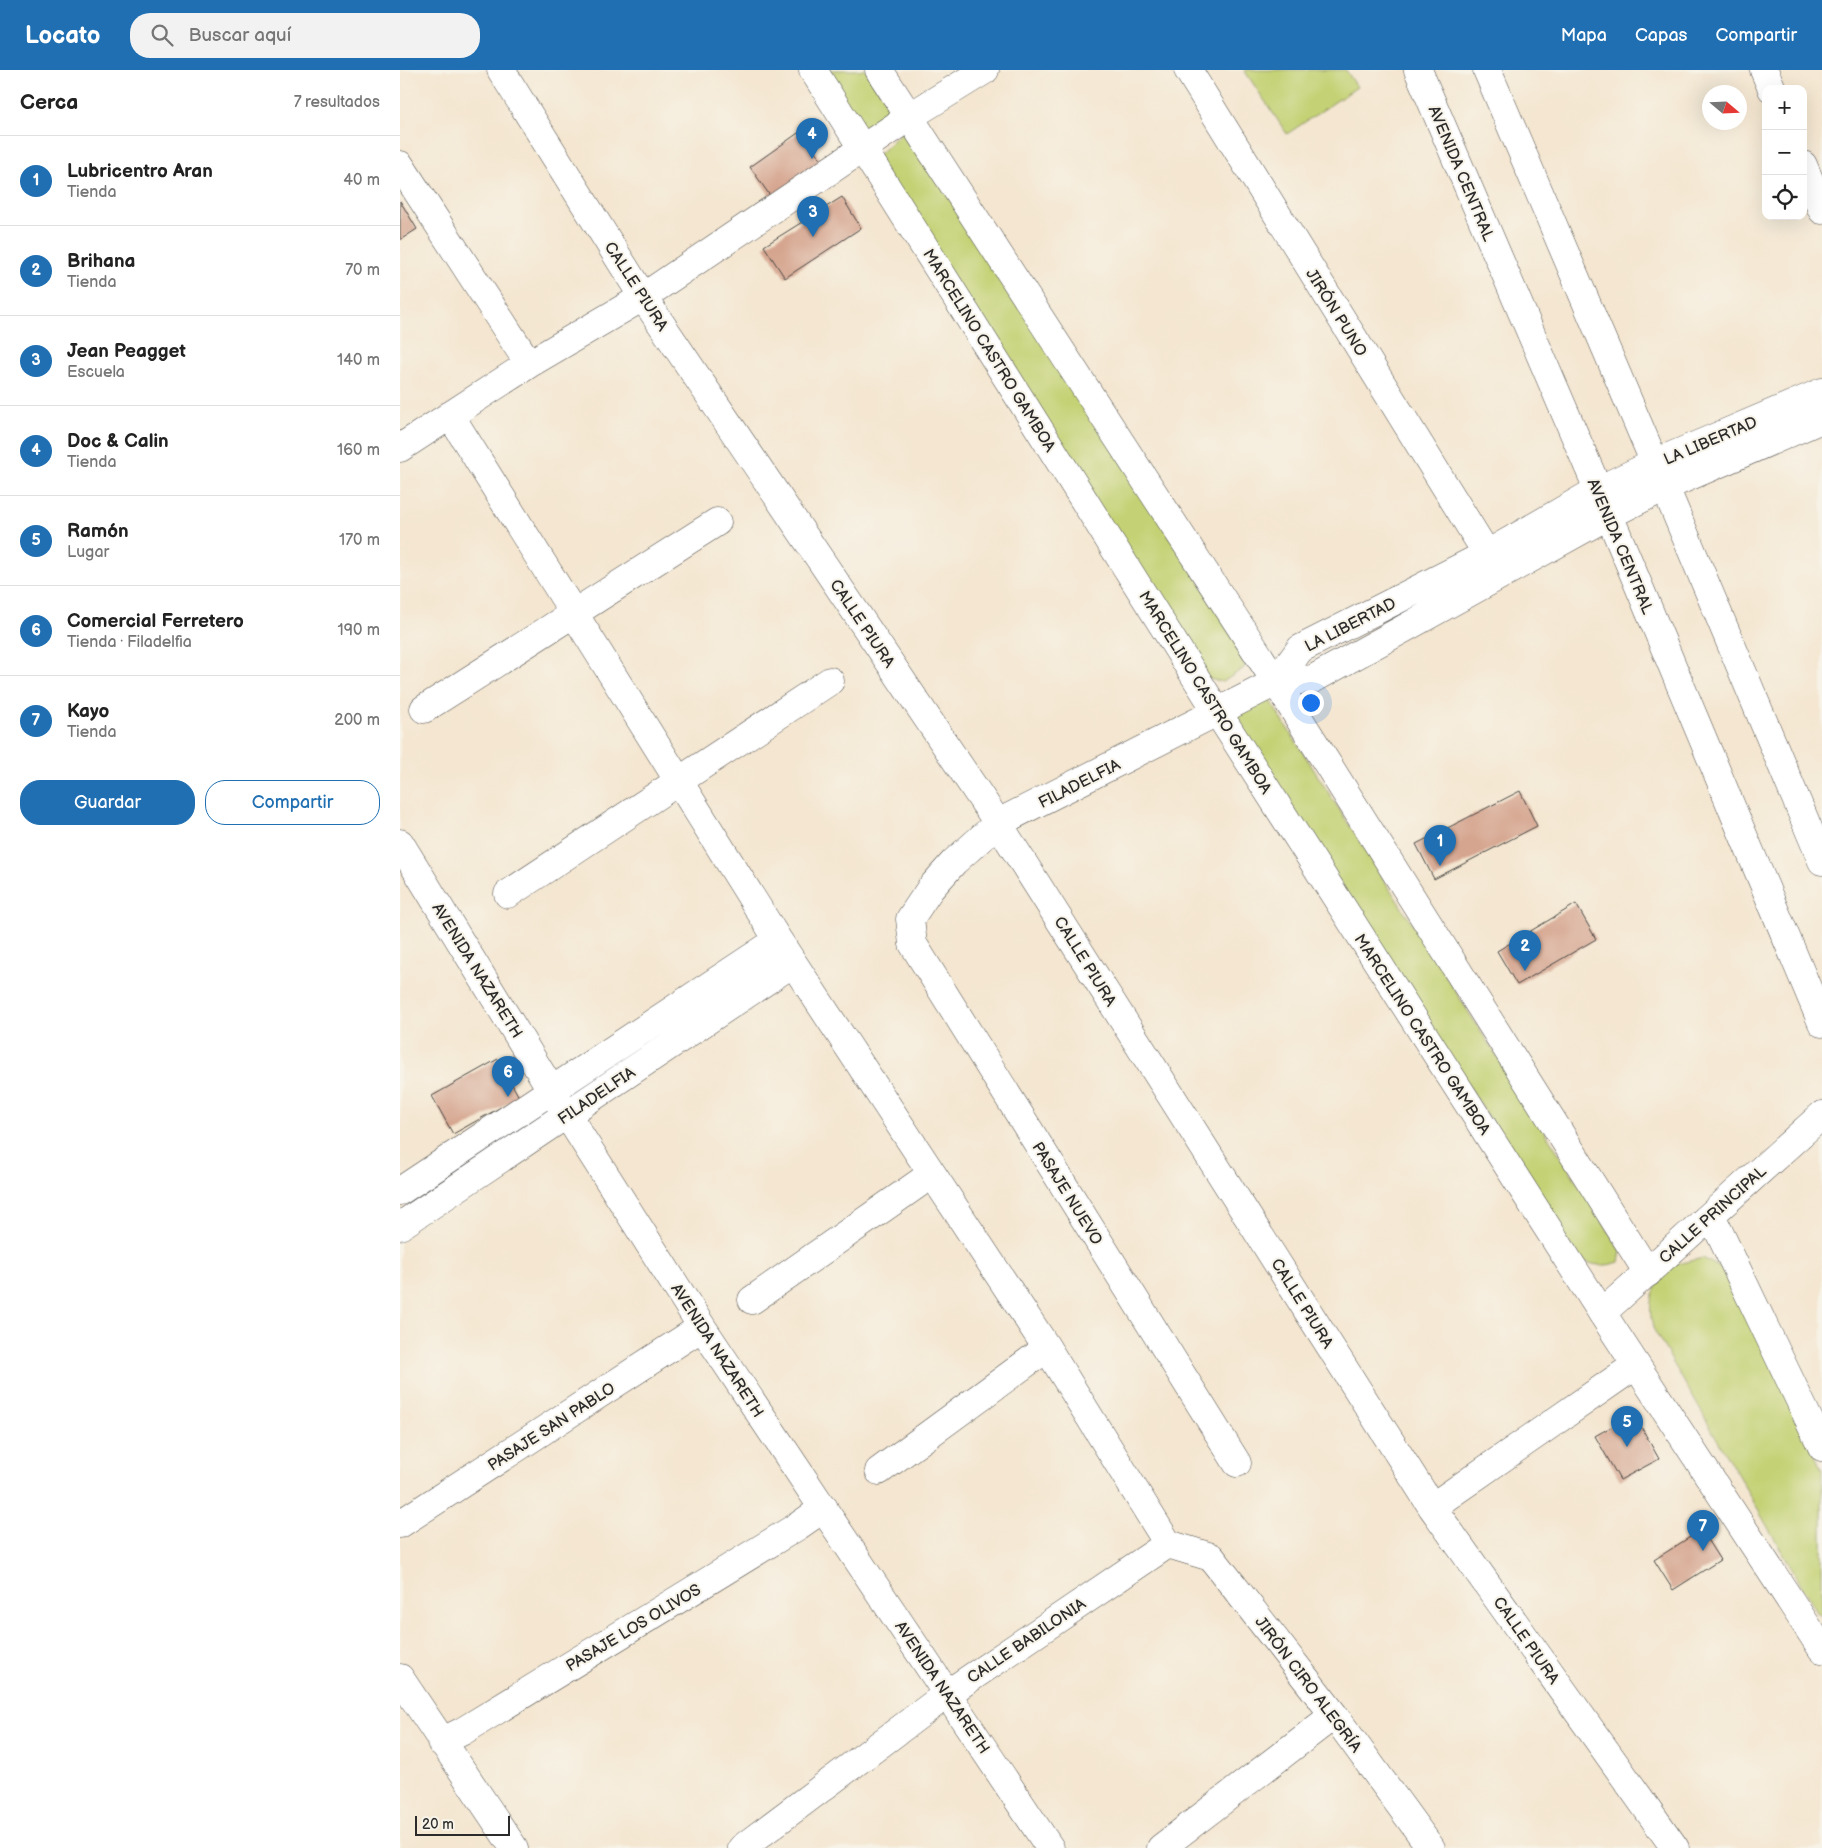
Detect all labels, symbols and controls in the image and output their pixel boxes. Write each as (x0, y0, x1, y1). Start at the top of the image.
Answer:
search box (130, 13, 480, 58)
text: Locato (25, 21, 100, 50)
icon: search (148, 21, 176, 49)
text: Buscar aquí (188, 24, 291, 47)
text: Mapa (1561, 25, 1607, 46)
text: Capas (1635, 25, 1688, 46)
text: Compartir (1716, 25, 1797, 46)
north arrow (1702, 85, 1747, 130)
map controls (1762, 85, 1807, 220)
button: + (1762, 85, 1807, 130)
text: Cerca (20, 90, 78, 115)
text: 7 resultados (294, 93, 380, 112)
street label: AVENIDA CENTRAL (1424, 103, 1498, 245)
pin: 4 (796, 118, 828, 159)
button: − (1762, 130, 1807, 175)
text: Lubricentro Aran (67, 160, 213, 183)
text: 1 (33, 171, 39, 190)
text: 40 m (343, 171, 380, 190)
button: locate (1762, 175, 1807, 220)
text: Tienda (67, 183, 116, 202)
pin: 3 (797, 196, 829, 237)
street label: CALLE PIURA (600, 239, 672, 335)
street label: MARCELINO CASTRO GAMBOA (918, 246, 1059, 456)
text: Brihana (67, 250, 135, 273)
text: 2 (31, 261, 41, 280)
text: 70 m (345, 261, 380, 280)
street label: JIRÓN PUNO (1301, 264, 1372, 360)
text: Tienda (67, 273, 116, 292)
text: Jean Peagget (67, 340, 186, 363)
text: 3 (31, 351, 41, 370)
text: 140 m (337, 351, 380, 370)
text: Escuela (67, 363, 125, 382)
street label: LA LIBERTAD (1661, 413, 1760, 470)
text: Doc & Calin (67, 430, 169, 453)
text: 4 (31, 441, 41, 460)
text: 160 m (337, 441, 380, 460)
text: Tienda (67, 453, 116, 472)
street label: AVENIDA CENTRAL (1583, 476, 1657, 618)
text: Ramón (67, 520, 129, 543)
text: 5 (31, 531, 41, 550)
text: 170 m (339, 531, 380, 550)
text: Lugar (67, 543, 109, 562)
street label: CALLE PIURA (825, 576, 898, 672)
street label: MARCELINO CASTRO GAMBOA (1134, 588, 1275, 798)
street label: LA LIBERTAD (1302, 594, 1399, 656)
text: Comercial Ferretero (67, 610, 244, 633)
text: 6 (31, 621, 41, 640)
text: 190 m (338, 621, 380, 640)
text: Tienda · Filadelfia (67, 633, 192, 652)
your location (1298, 690, 1324, 716)
text: Kayo (67, 700, 109, 723)
text: 7 (32, 711, 40, 730)
text: 200 m (334, 711, 380, 730)
text: Tienda (67, 723, 116, 742)
street label: FILADELFIA (1036, 756, 1124, 813)
button: Guardar (20, 780, 195, 825)
button: Compartir (205, 780, 380, 825)
pin: 1 (1424, 825, 1456, 866)
street label: AVENIDA NAZARETH (427, 900, 526, 1042)
street label: CALLE PIURA (1050, 913, 1120, 1010)
pin: 2 (1509, 930, 1541, 971)
street label: MARCELINO CASTRO GAMBOA (1350, 931, 1494, 1139)
pin: 6 (492, 1056, 524, 1097)
street label: FILADELFIA (555, 1063, 639, 1129)
street label: PASAJE NUEVO (1028, 1139, 1106, 1249)
street label: CALLE PRINCIPAL (1656, 1162, 1771, 1268)
street label: CALLE PIURA (1267, 1255, 1337, 1352)
street label: AVENIDA NAZARETH (666, 1280, 767, 1421)
street label: PASAJE SAN PABLO (485, 1379, 619, 1475)
pin: 5 (1611, 1406, 1643, 1447)
pin: 7 (1687, 1510, 1719, 1551)
street label: PASAJE LOS OLIVOS (563, 1580, 705, 1676)
street label: CALLE BABILONIA (964, 1594, 1090, 1688)
street label: CALLE PIURA (1489, 1594, 1563, 1688)
street label: JIRÓN CIRO ALEGRÍA (1250, 1612, 1367, 1757)
street label: AVENIDA NAZARETH (890, 1618, 993, 1758)
scale bar (415, 1813, 510, 1836)
text: 20 m (422, 1816, 454, 1833)

